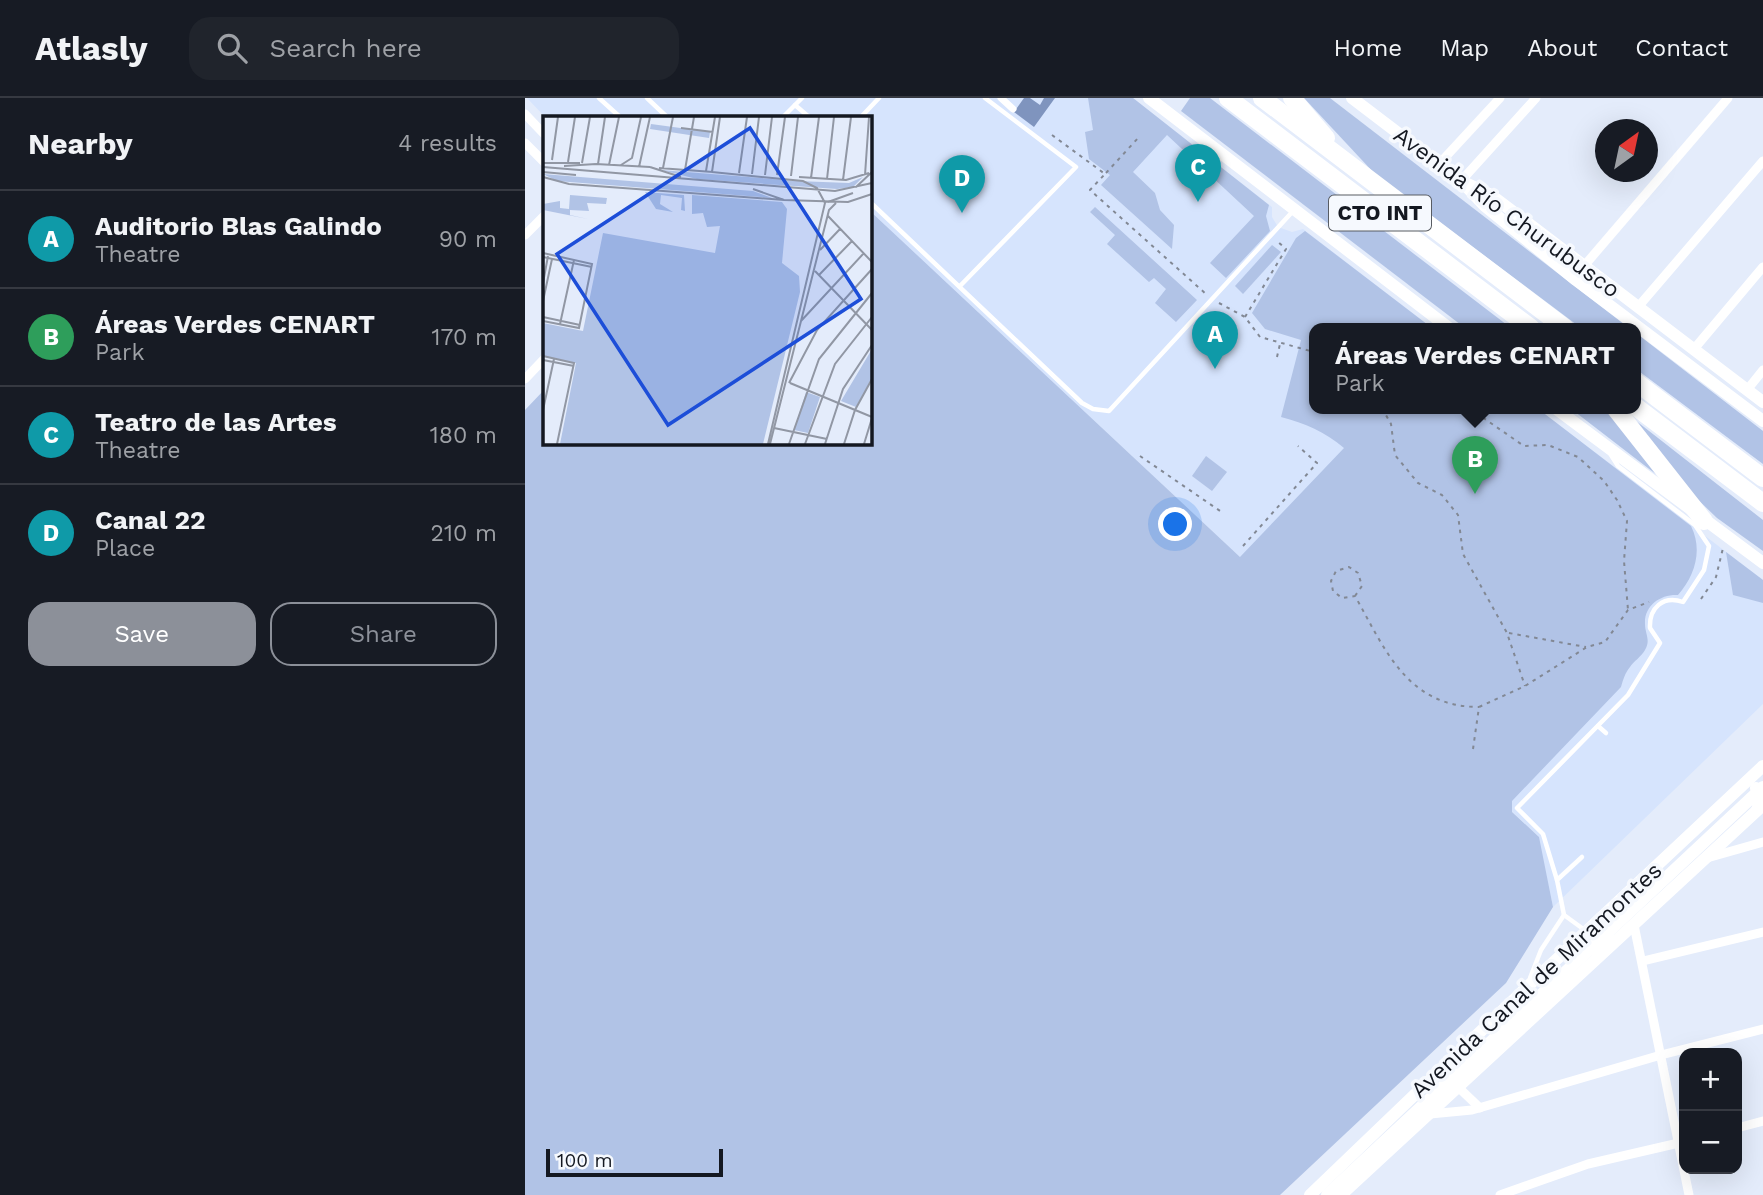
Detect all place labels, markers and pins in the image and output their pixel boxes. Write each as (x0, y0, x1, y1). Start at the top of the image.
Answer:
pin: C (1175, 144, 1221, 202)
pin: D (939, 155, 985, 213)
pin: A (1192, 311, 1238, 369)
pin: B (1452, 436, 1498, 494)

